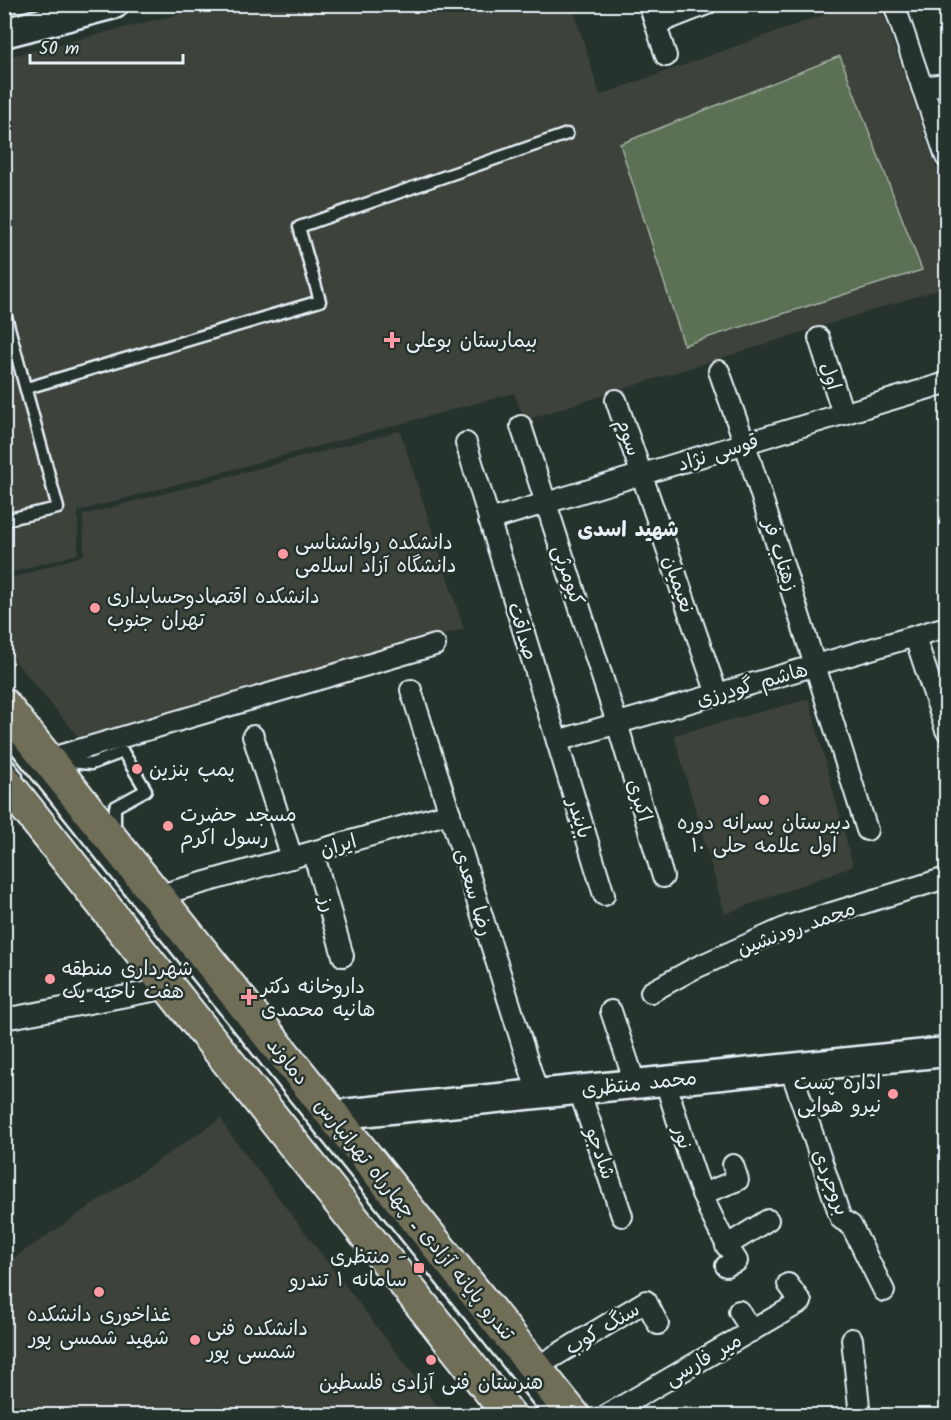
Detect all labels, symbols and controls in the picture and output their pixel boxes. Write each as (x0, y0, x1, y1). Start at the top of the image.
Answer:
scale bar (30, 27, 183, 65)
text: 50 m (39, 35, 79, 64)
place label: بیمارستان بوعلی (406, 326, 537, 358)
marker: بیمارستان بوعلی (383, 331, 401, 349)
street label: اول (810, 359, 848, 394)
street label: سوم (606, 414, 648, 461)
street label: قوسی نژاد (674, 426, 763, 481)
district label: شهید اسدی (577, 514, 679, 547)
street label: زهتاب فر (752, 514, 806, 596)
place label: دانشکده روانشناسی دانشگاه آزاد اسلامی (295, 528, 456, 583)
street label: کیومرثی (542, 541, 592, 610)
marker: دانشکده روانشناسی دانشگاه آزاد اسلامی (276, 547, 290, 561)
street label: نعیمیان (652, 551, 702, 618)
place label: دانشکده اقتصادوحسابداری تهران جنوب (107, 582, 320, 637)
street label: صداقت (497, 599, 545, 665)
marker: دانشکده اقتصادوحسابداری تهران جنوب (88, 601, 102, 615)
street label: هاشم گودرزی (693, 655, 812, 717)
place label: پمپ بنزین (149, 755, 235, 787)
marker: پمپ بنزین (130, 762, 144, 776)
street label: اکبری (617, 775, 660, 826)
street label: بایندر (556, 792, 599, 843)
marker: دبیرستان پسرانه دوره اول علامه حلی ۱۰ (757, 793, 771, 807)
place label: مسجد حضرت رسول اکرم (180, 800, 297, 855)
place label: دبیرستان پسرانه دوره اول علامه حلی ۱۰ (677, 808, 851, 863)
marker: مسجد حضرت رسول اکرم (161, 819, 175, 833)
street label: ایران (316, 826, 361, 867)
street label: رضا سعدی (444, 845, 501, 940)
street label: رز (308, 891, 344, 916)
street label: محمد رودنشین (733, 894, 860, 966)
place label: شهرداری منطقه هفت ناحیه یک (62, 954, 193, 1009)
marker: شهرداری منطقه هفت ناحیه یک (43, 972, 57, 986)
place label: داروخانه دکتر هانیه محمدی (259, 972, 375, 1027)
marker: داروخانه دکتر هانیه محمدی (242, 990, 256, 1004)
street label: دماوند (257, 1031, 316, 1093)
street label: محمد منتظری (580, 1063, 699, 1107)
place label: اداره پست نیرو هوایی (794, 1068, 881, 1123)
marker: اداره پست نیرو هوایی (886, 1087, 900, 1101)
street label: تندرو پایانه آزادی ـ چهارراه تهرانپارس (305, 1092, 522, 1349)
street label: نور (662, 1121, 700, 1154)
street label: شادجو (575, 1122, 623, 1184)
street label: بروجردی (802, 1145, 856, 1221)
place label: منتظری - سامانه ۱ تندرو (288, 1242, 407, 1297)
marker: منتظری - سامانه ۱ تندرو (412, 1261, 426, 1275)
marker: غذاخوری دانشکده شهید شمسی پور (92, 1285, 106, 1299)
street label: سنگ کوب (559, 1295, 647, 1365)
place label: غذاخوری دانشکده شهید شمسی پور (27, 1300, 171, 1355)
place label: دانشکده فنی شمسی پور (205, 1314, 308, 1369)
street label: میر فارسی (659, 1326, 749, 1396)
marker: دانشکده فنی شمسی پور (188, 1333, 202, 1347)
marker: هنرستان فنی آزادی فلسطین (424, 1353, 438, 1367)
place label: هنرستان فنی آزادی فلسطین (319, 1368, 543, 1400)

